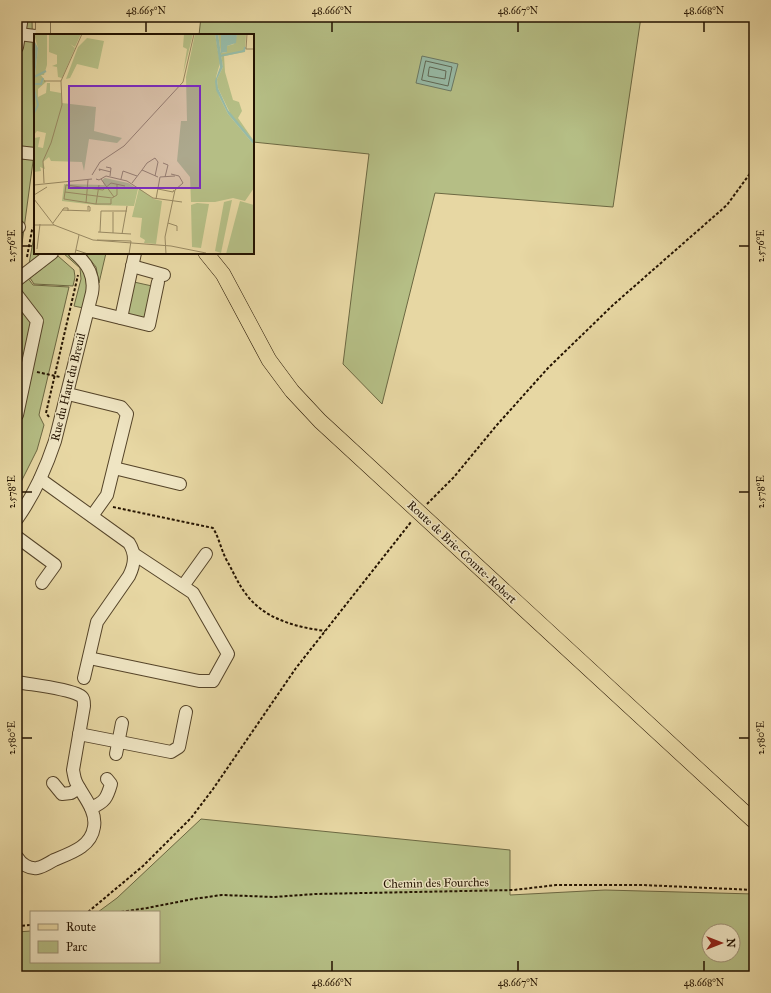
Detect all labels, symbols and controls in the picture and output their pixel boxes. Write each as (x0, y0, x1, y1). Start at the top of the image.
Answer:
text: 48.665°N (126, 5, 166, 17)
text: 48.666°N (312, 5, 353, 17)
text: 48.667°N (498, 5, 539, 17)
text: 48.668°N (684, 5, 725, 17)
inset map (34, 34, 254, 254)
text: 2.576°E (6, 230, 18, 262)
text: 2.576°E (755, 230, 767, 262)
street label: Rue du Haut du Breuil (48, 331, 88, 443)
text: 2.578°E (6, 475, 18, 509)
text: 2.578°E (755, 475, 767, 509)
street label: Route de Brie-Comte-Robert (404, 498, 520, 607)
text: 2.580°E (6, 721, 18, 755)
text: 2.580°E (755, 721, 767, 755)
street label: Chemin des Fourches (383, 875, 489, 891)
legend (30, 911, 160, 963)
text: Route (66, 920, 96, 934)
north arrow (701, 923, 741, 963)
text: N (724, 938, 737, 948)
text: Parc (66, 940, 87, 954)
text: 48.666°N (312, 977, 353, 989)
text: 48.667°N (498, 977, 539, 989)
text: 48.668°N (684, 977, 725, 989)

